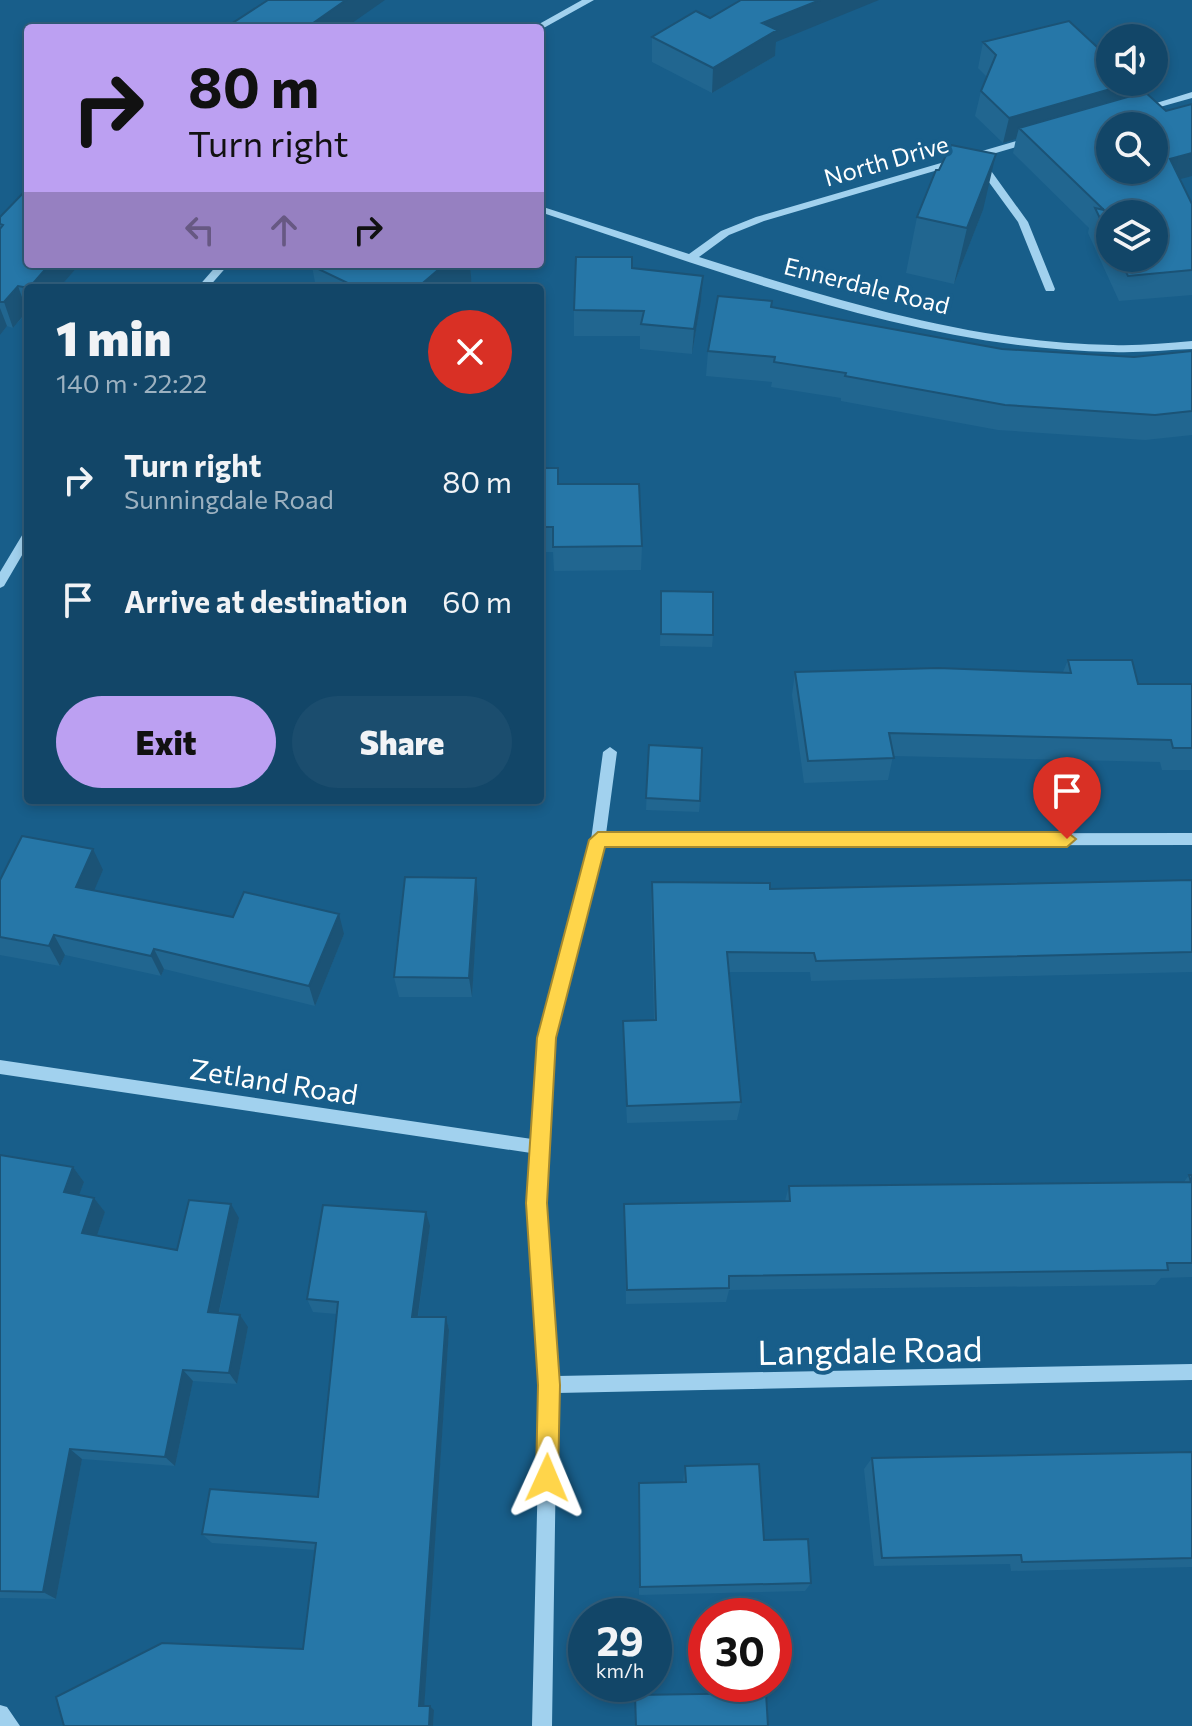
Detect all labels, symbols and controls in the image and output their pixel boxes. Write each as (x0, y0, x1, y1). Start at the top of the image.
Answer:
map controls (1096, 24, 1168, 272)
button: sound (1096, 24, 1168, 96)
text: 80 m (188, 51, 319, 120)
icon: right (56, 56, 160, 160)
button: search (1096, 112, 1168, 184)
text: Turn right (188, 120, 349, 164)
street label: North Drive (820, 128, 952, 192)
button: layers (1096, 200, 1168, 272)
icon: left (178, 208, 222, 252)
icon: ahead (262, 208, 306, 252)
icon: right (346, 208, 390, 252)
street label: Ennerdale Road (781, 250, 953, 320)
text: 1 min (56, 307, 171, 366)
button: close (428, 310, 512, 394)
text: 140 m · 22:22 (56, 367, 207, 398)
text: Turn right (124, 446, 261, 483)
icon: right (56, 458, 100, 502)
text: 80 m (442, 462, 512, 499)
text: Sunningdale Road (124, 483, 334, 514)
icon: arrive (56, 578, 100, 622)
text: Arrive at destination (124, 582, 408, 619)
text: 60 m (442, 582, 512, 619)
button: Exit (56, 696, 276, 788)
button: Share (292, 696, 512, 788)
pin (1033, 757, 1101, 839)
icon: arrive (1045, 769, 1089, 813)
street label: Zetland Road (188, 1051, 360, 1111)
street label: Langdale Road (757, 1326, 983, 1372)
position arrow (505, 1436, 589, 1520)
speed limit sign: 30 (688, 1598, 792, 1702)
text: 29 (596, 1615, 644, 1664)
text: km/h (596, 1658, 644, 1682)

